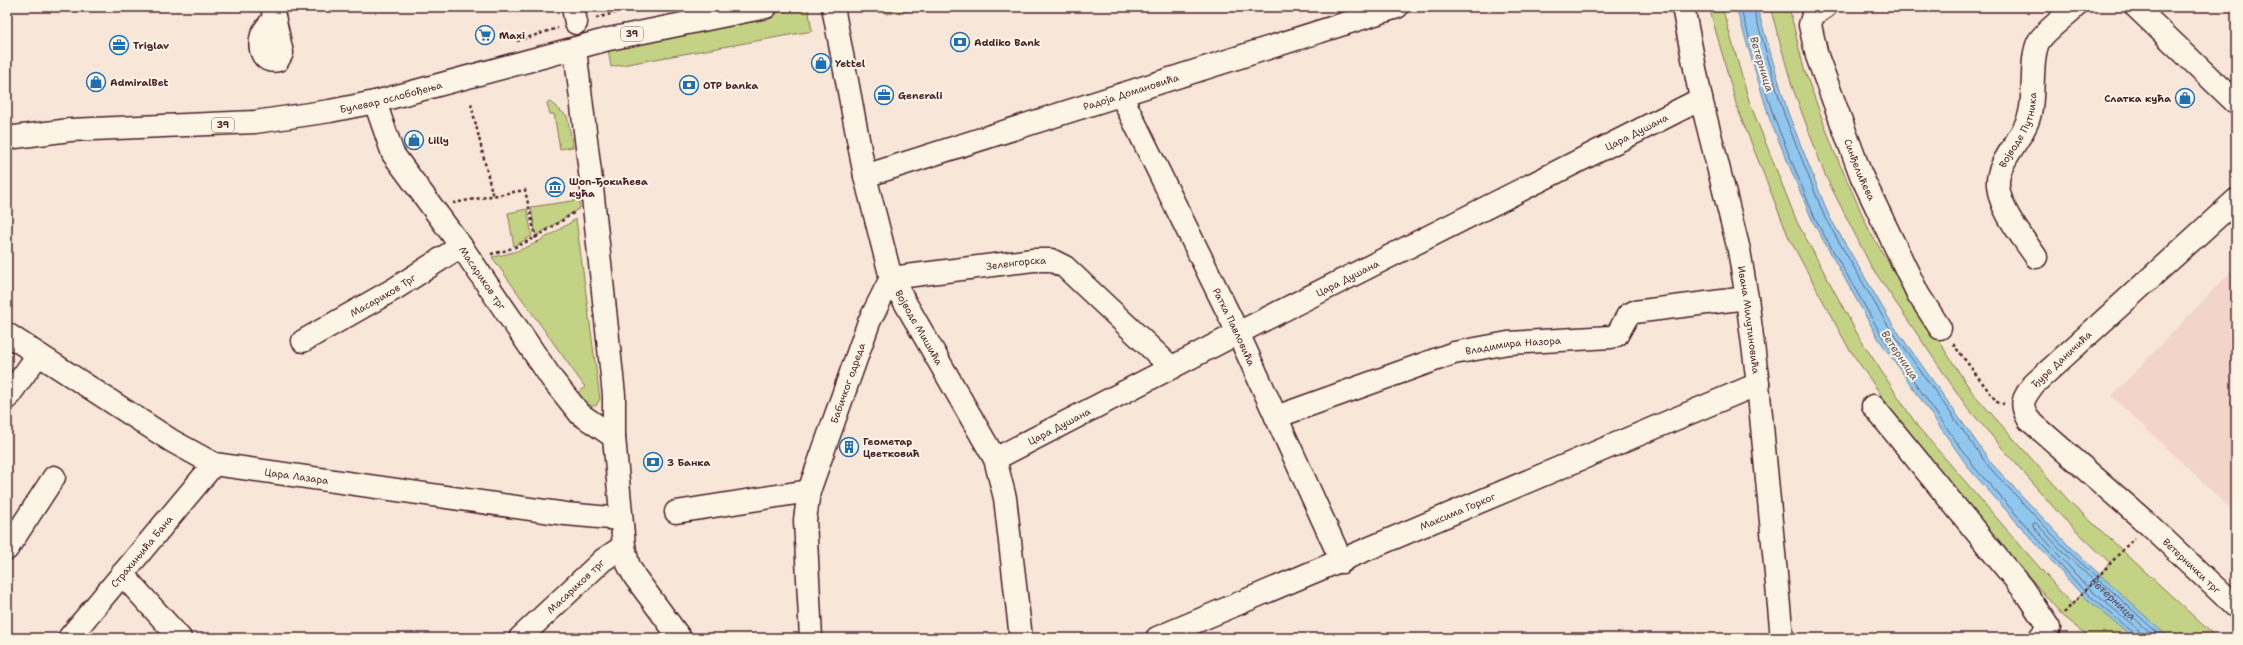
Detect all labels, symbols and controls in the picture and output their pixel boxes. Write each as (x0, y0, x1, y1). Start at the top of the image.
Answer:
supermarket icon: Maxi (474, 24, 496, 46)
road number: 39 (621, 27, 643, 41)
place label: Maxi (499, 29, 525, 42)
bank icon: Addiko Bank (949, 31, 971, 53)
office icon: Triglav (108, 34, 130, 56)
water label: Ветерница (1746, 35, 1777, 94)
place label: Addiko Bank (974, 36, 1041, 49)
place label: Triglav (133, 39, 169, 52)
shop icon: Yettel (810, 52, 832, 74)
place label: Yettel (835, 57, 866, 70)
street label: Радоја Домановића (1082, 70, 1181, 113)
shop icon: AdmiralBet (85, 71, 107, 93)
bank icon: OTP banka (678, 74, 700, 96)
place label: AdmiralBet (110, 76, 169, 89)
street label: Булевар ослобођења (339, 78, 444, 116)
place label: OTP banka (703, 79, 759, 92)
office icon: Generali (873, 84, 895, 106)
shop icon: Слатка кућа (2174, 87, 2196, 109)
place label: Generali (898, 89, 943, 102)
street label: Војводе Путника (1996, 91, 2039, 170)
place label: Слатка кућа (2104, 92, 2171, 105)
street label: Цара Душана (1603, 110, 1671, 154)
road number: 39 (212, 118, 234, 132)
shop icon: Lilly (403, 129, 425, 151)
place label: Lilly (428, 134, 449, 147)
street label: Синђелићева (1841, 137, 1879, 203)
place label: Шоп-Ђокићева кућа (569, 175, 648, 200)
museum icon: Шоп-Ђокићева кућа (544, 176, 566, 198)
street label: Масариков трг (456, 244, 509, 313)
street label: Зеленгорска (985, 254, 1047, 273)
street label: Цара Душана (1314, 257, 1382, 300)
street label: Ивана Милутиновића (1735, 265, 1763, 375)
street label: Масариков Трг (348, 271, 419, 320)
street label: Ратка Павловића (1210, 286, 1258, 369)
street label: Војводе Мишића (892, 287, 946, 368)
water label: Ветерница (1877, 327, 1922, 383)
street label: Ђуре Даничића (2028, 327, 2095, 391)
street label: Владимира Назора (1464, 334, 1562, 358)
street label: Бабичког одреда (827, 340, 868, 425)
street label: Цара Душана (1026, 404, 1093, 448)
place label: Геометар Цветковић (863, 435, 920, 460)
building icon: Геометар Цветковић (838, 436, 860, 458)
bank icon: 3 Банка (642, 451, 664, 473)
place label: 3 Банка (667, 456, 711, 469)
street label: Цара Лазара (264, 465, 330, 487)
street label: Максима Горког (1418, 490, 1498, 533)
street label: Страхињића Бана (108, 512, 176, 590)
street label: Ветернички трг (2160, 535, 2224, 597)
street label: Масариков трг (544, 556, 608, 616)
water label: Ветерница (2087, 574, 2139, 624)

